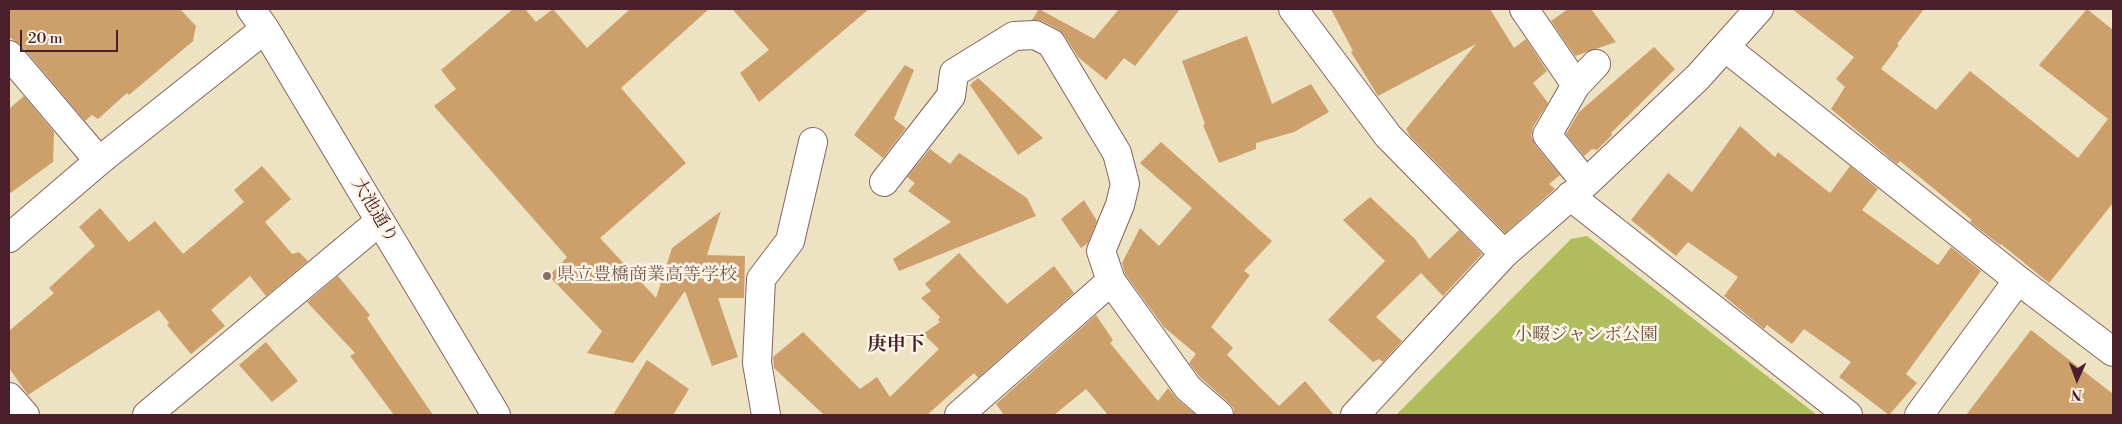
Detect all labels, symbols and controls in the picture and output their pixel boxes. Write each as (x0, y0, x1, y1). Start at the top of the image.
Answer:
scale bar (22, 20, 120, 52)
text: 20 m (28, 29, 63, 48)
street label: 大池通り (346, 175, 402, 247)
place label: 県立豊橋商業高等学校 (557, 265, 737, 287)
marker: 県立豊橋商業高等学校 (541, 270, 553, 282)
park label: 小畷ジャンボ公園 (1514, 325, 1658, 347)
district label: 庚申下 (868, 334, 924, 356)
north arrow (2052, 354, 2102, 404)
text: N (2071, 385, 2082, 403)

